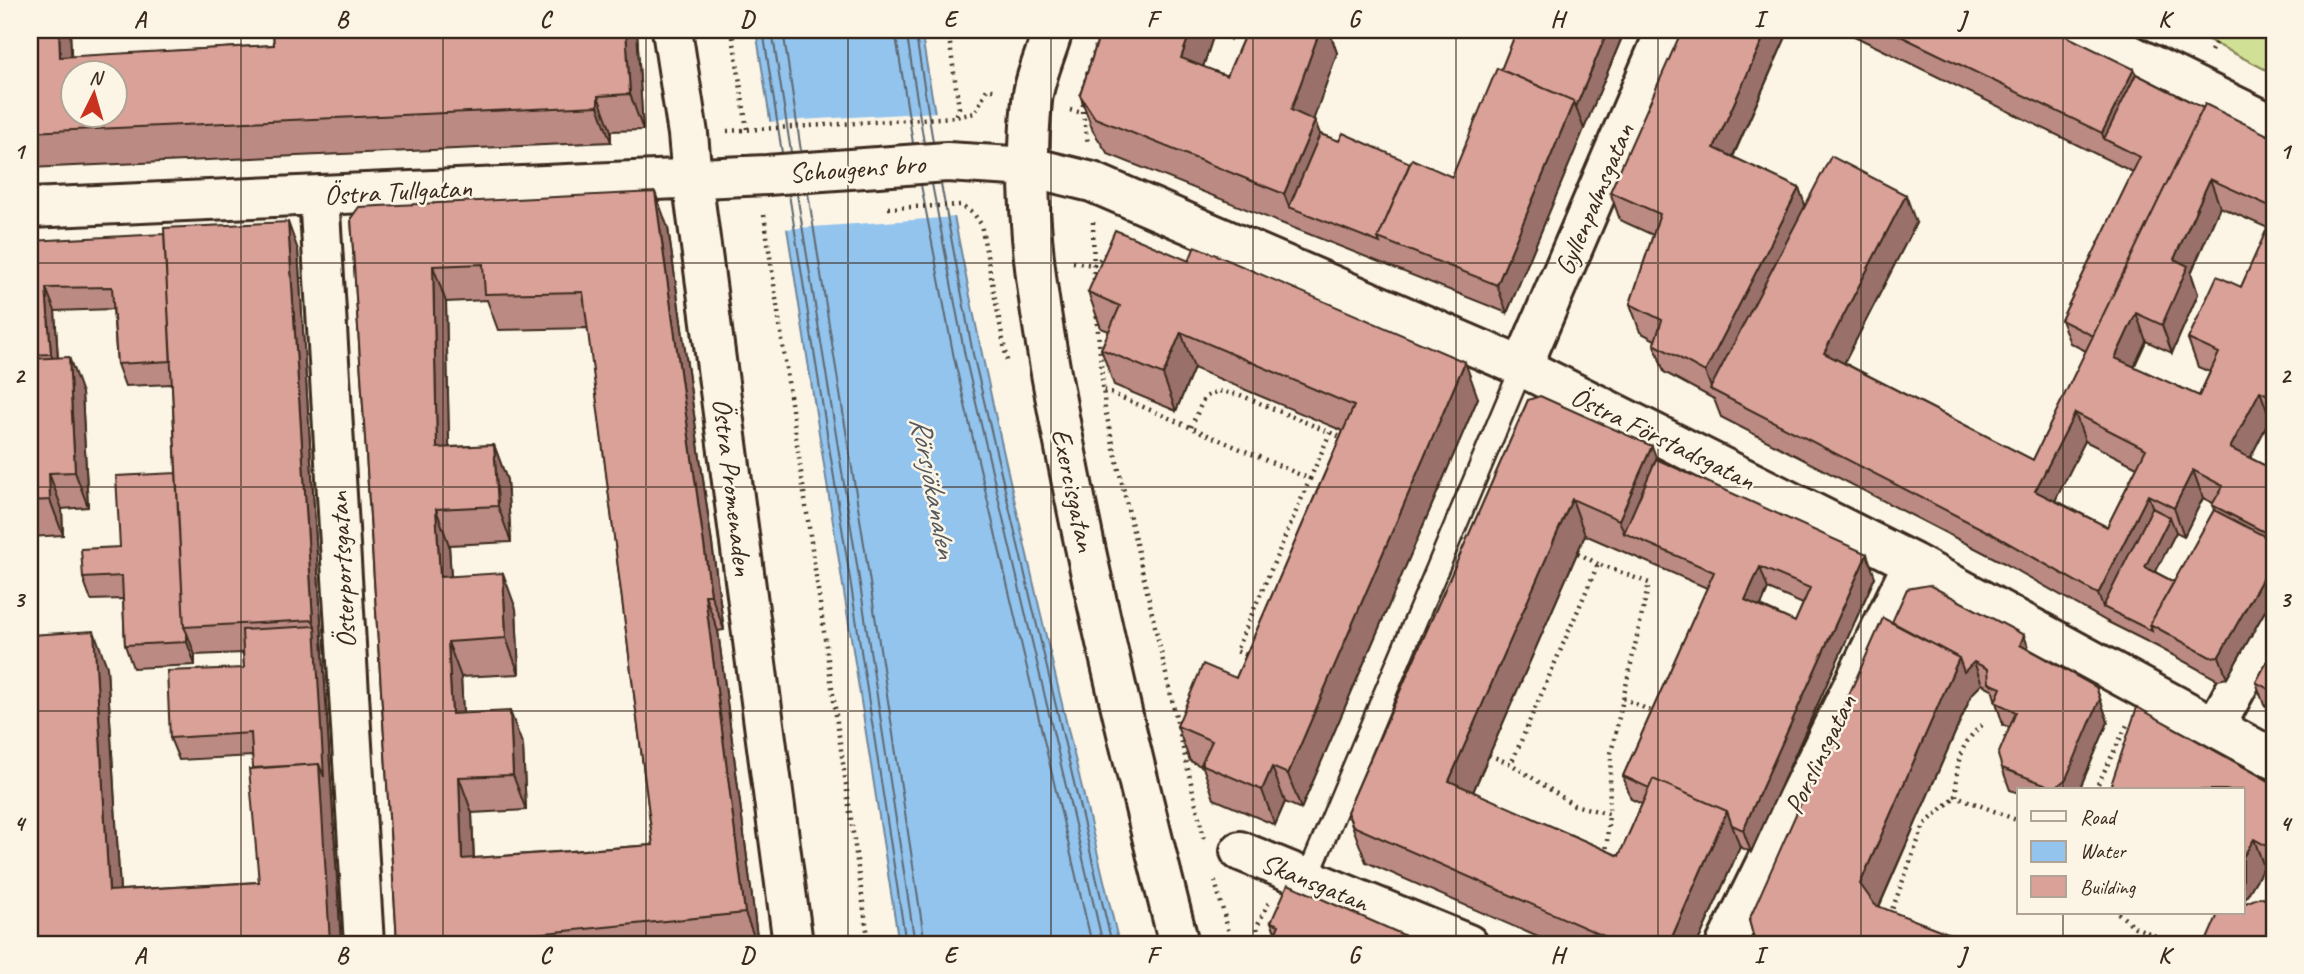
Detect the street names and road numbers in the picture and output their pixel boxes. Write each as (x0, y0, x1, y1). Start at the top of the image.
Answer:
street label: Gyllenpalmsgatan (1546, 117, 1642, 280)
street label: Schougens bro (788, 146, 928, 190)
street label: Östra Tullgatan (323, 170, 473, 212)
street label: Östra Förstadsgatan (1565, 378, 1761, 498)
street label: Östra Promenaden (705, 396, 761, 578)
street label: Exercisgatan (1044, 425, 1104, 556)
street label: Österportsgatan (320, 489, 364, 649)
street label: Porslinsgatan (1776, 688, 1864, 820)
street label: Skansgatan (1256, 845, 1375, 920)

